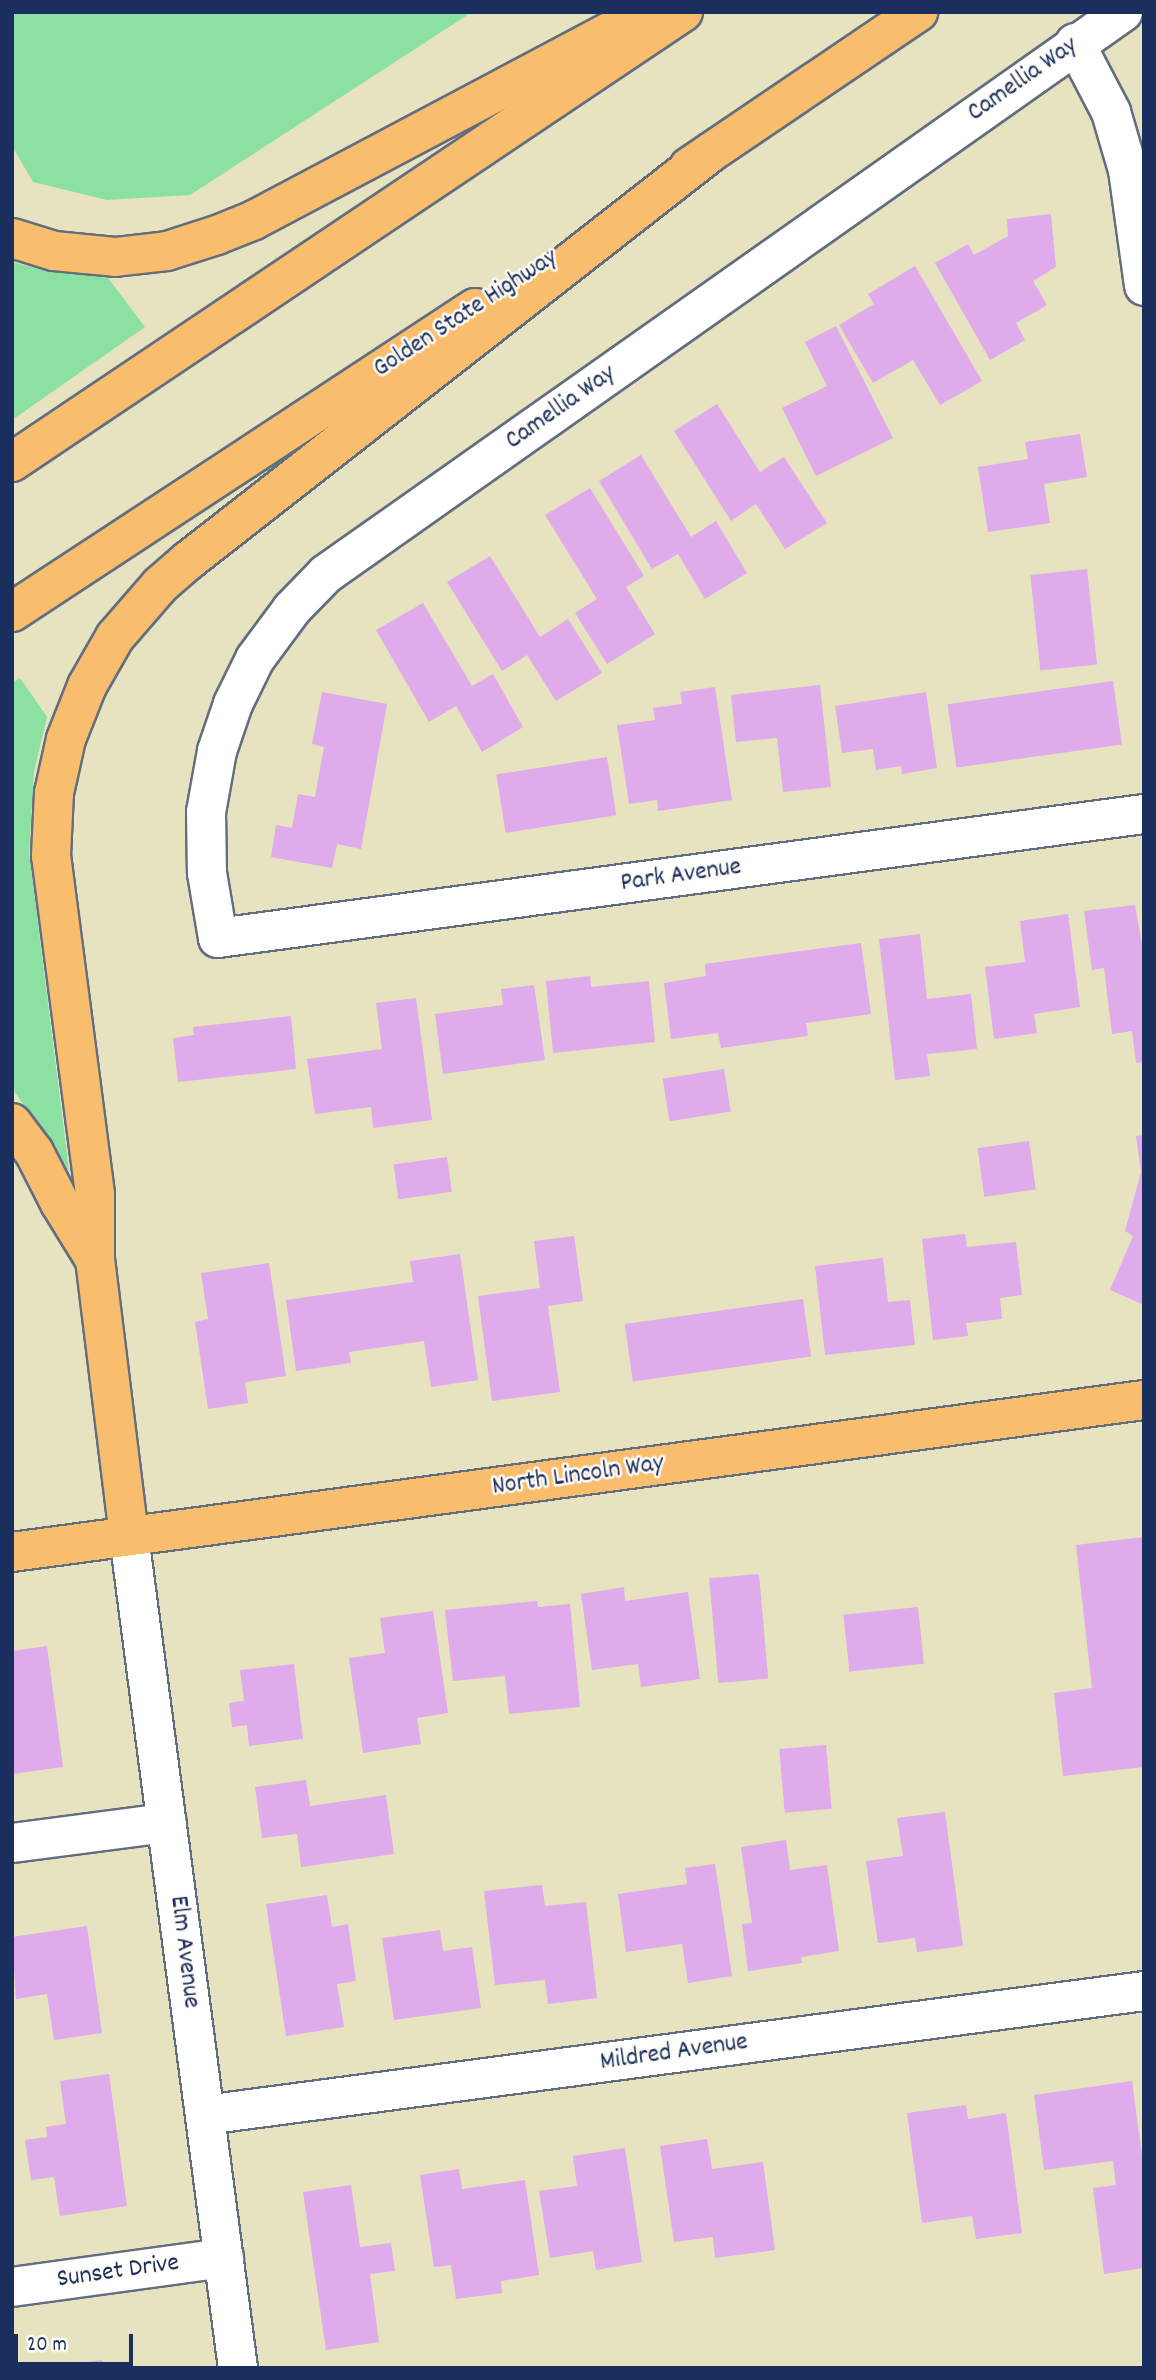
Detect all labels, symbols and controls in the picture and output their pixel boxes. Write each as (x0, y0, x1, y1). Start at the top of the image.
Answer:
street label: Camellia Way (962, 31, 1084, 129)
street label: Golden State Highway (368, 243, 564, 385)
street label: Camellia Way (500, 359, 622, 457)
street label: Park Avenue (619, 852, 743, 900)
street label: North Lincoln Way (490, 1449, 666, 1503)
street label: Elm Avenue (162, 1894, 206, 2010)
street label: Mildred Avenue (598, 2027, 750, 2079)
street label: Sunset Drive (55, 2248, 181, 2296)
scale bar (18, 2320, 136, 2364)
text: 20 m (27, 2331, 67, 2361)

